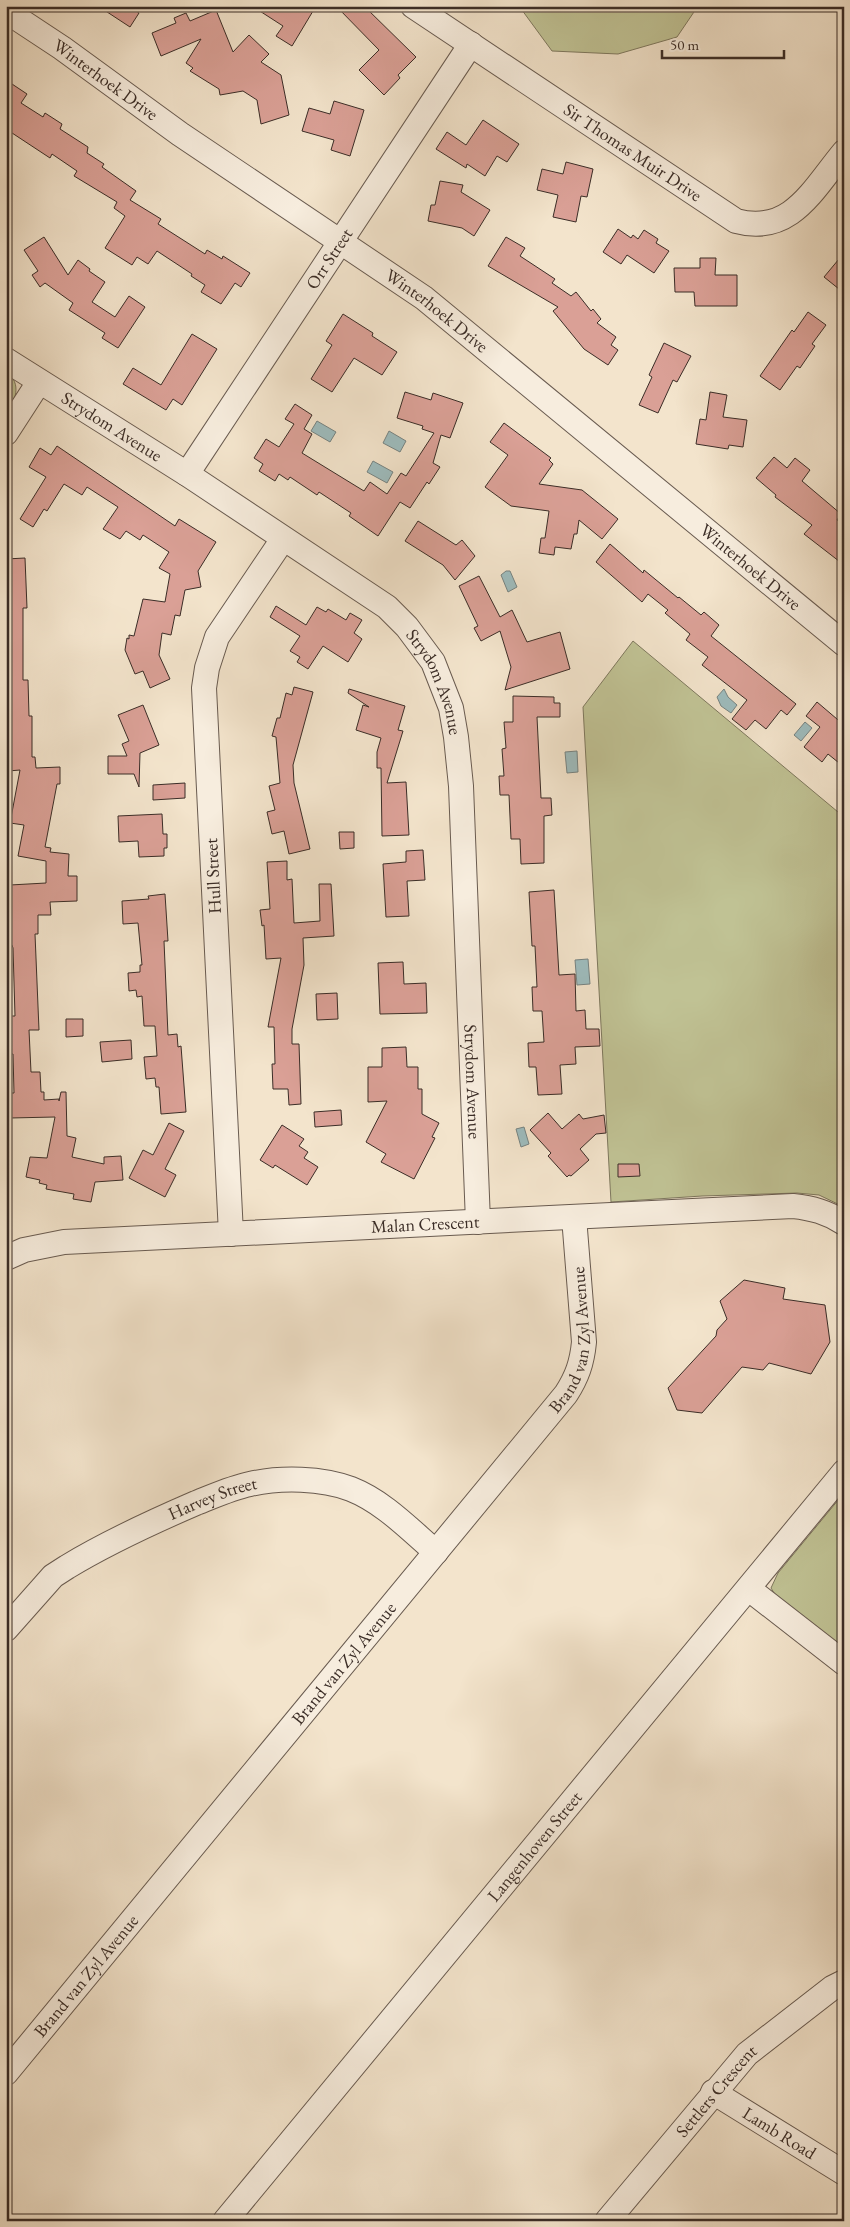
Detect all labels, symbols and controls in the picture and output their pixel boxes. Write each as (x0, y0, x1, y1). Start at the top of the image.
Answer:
scale bar (662, 28, 785, 60)
street label: Winterhoek Drive (49, 33, 163, 125)
text: 50 m (670, 35, 699, 54)
street label: Sir Thomas Muir Drive (559, 98, 707, 206)
street label: Orr Street (300, 223, 358, 294)
street label: Winterhoek Drive (381, 263, 493, 357)
street label: Strydom Avenue (57, 386, 167, 467)
street label: Winterhoek Drive (695, 518, 806, 615)
street label: Strydom Avenue (401, 624, 467, 737)
street label: Hull Street (199, 837, 226, 915)
street label: Strydom Avenue (459, 1024, 487, 1140)
street label: Malan Crescent (370, 1209, 480, 1238)
street label: Brand van Zyl Avenue (543, 1266, 595, 1417)
street label: Harvey Street (164, 1471, 259, 1525)
street label: Brand van Zyl Avenue (286, 1597, 401, 1729)
street label: Langenhoven Street (482, 1786, 587, 1906)
street label: Brand van Zyl Avenue (28, 1909, 143, 2042)
street label: Settlers Crescent (670, 2039, 761, 2142)
street label: Lamb Road (739, 2101, 821, 2164)

